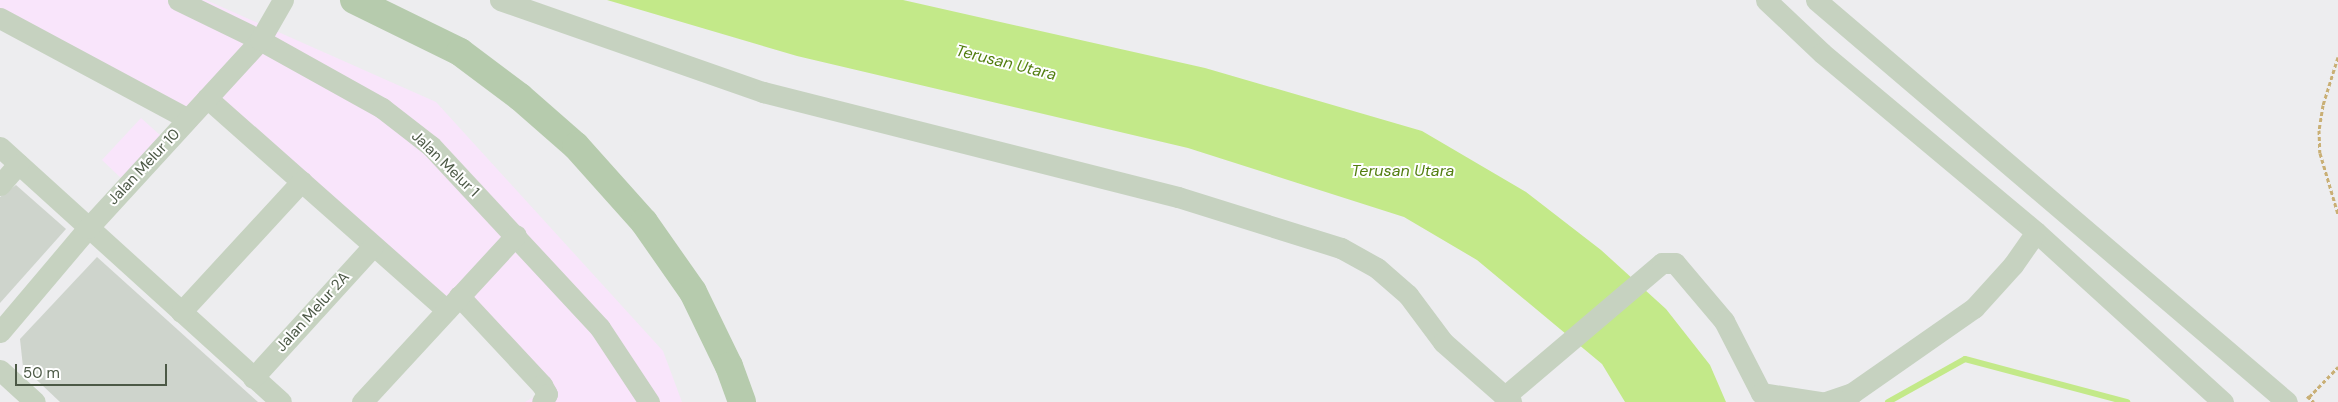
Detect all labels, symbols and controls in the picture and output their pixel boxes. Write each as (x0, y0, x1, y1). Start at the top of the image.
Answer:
water label: Terusan Utara (954, 41, 1058, 85)
street label: Jalan Melur 10 (104, 125, 184, 209)
street label: Jalan Melur 1 (407, 127, 483, 201)
water label: Terusan Utara (1352, 161, 1454, 181)
street label: Jalan Melur 2A (273, 268, 353, 356)
scale bar (18, 354, 170, 386)
text: 50 m (23, 363, 60, 383)

